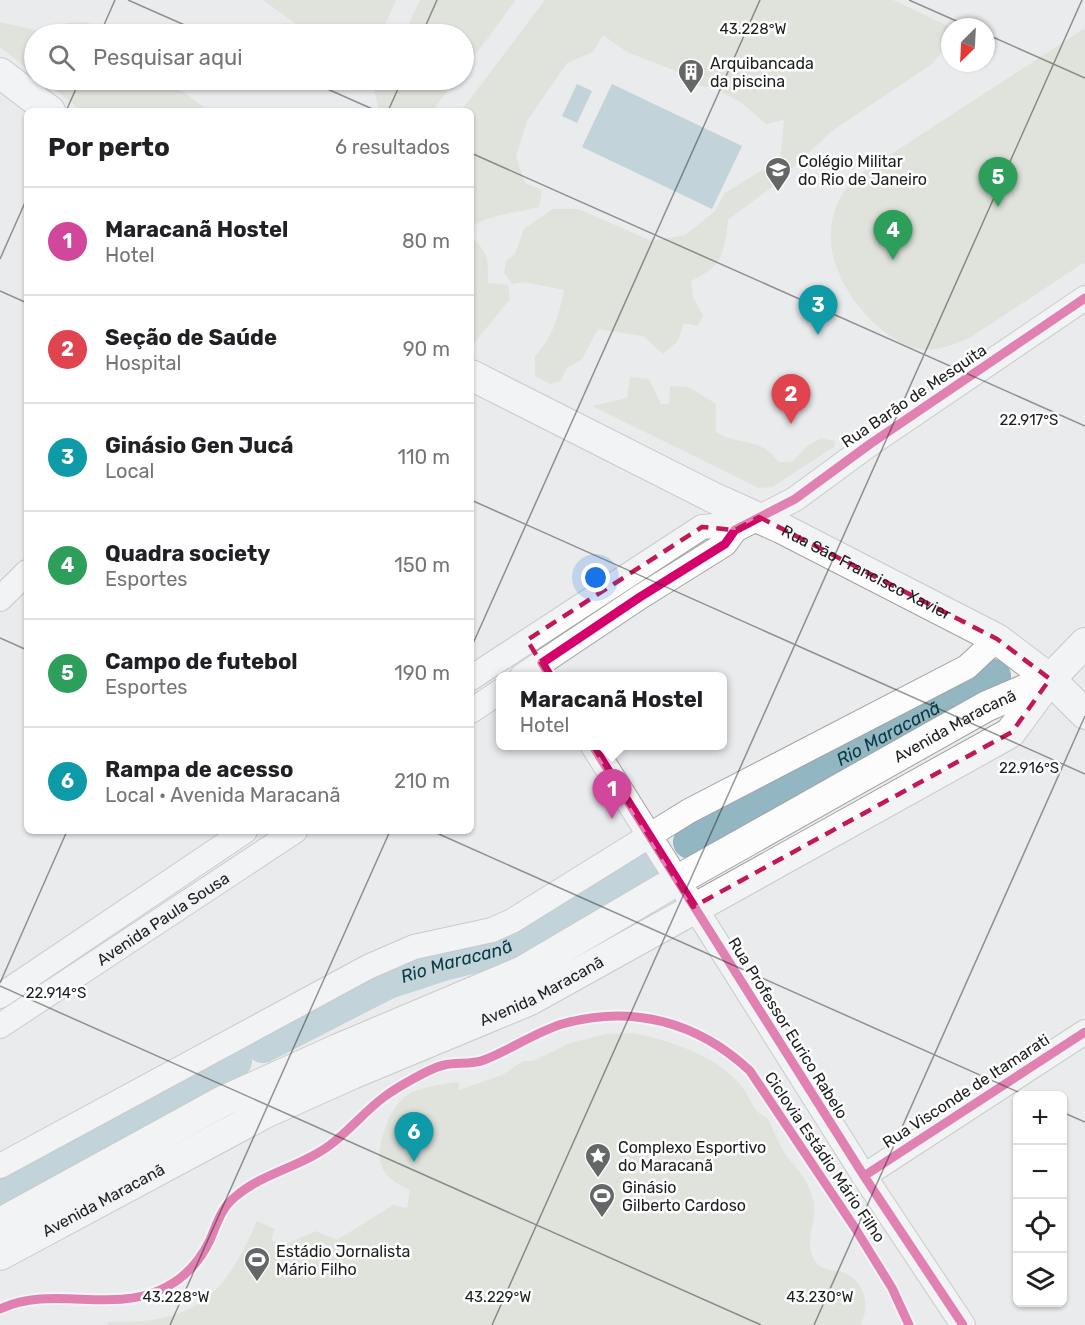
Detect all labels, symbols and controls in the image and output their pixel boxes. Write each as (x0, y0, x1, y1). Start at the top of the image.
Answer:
north arrow (941, 18, 995, 72)
text: 43.228°W (719, 20, 787, 38)
search box (24, 24, 474, 90)
icon: search (45, 41, 78, 74)
text: Pesquisar aqui (93, 44, 243, 71)
place label: Arquibancada da piscina (710, 54, 814, 91)
building icon: Arquibancada da piscina (676, 57, 706, 95)
text: Por perto (48, 132, 170, 163)
text: 6 resultados (335, 135, 450, 159)
place label: Colégio Militar do Rio de Janeiro (798, 152, 927, 189)
school or university icon: Colégio Militar do Rio de Janeiro (763, 155, 793, 193)
pin: 5 (978, 158, 1018, 207)
pin: 4 (874, 210, 912, 260)
text: Maracanã Hostel (105, 216, 288, 243)
text: 1 (63, 229, 72, 253)
text: 80 m (402, 229, 450, 253)
text: Hotel (105, 243, 155, 267)
pin: 3 (798, 286, 838, 335)
text: Seção de Saúde (105, 324, 277, 351)
text: 2 (61, 337, 74, 361)
text: 90 m (403, 337, 450, 361)
street label: Rua Barão de Mesquita (838, 340, 990, 452)
text: Hospital (105, 351, 181, 375)
pin: 2 (772, 374, 810, 424)
text: 22.917°S (1000, 411, 1058, 429)
text: Ginásio Gen Jucá (105, 432, 293, 459)
text: 3 (61, 445, 74, 469)
text: 110 m (398, 445, 450, 469)
text: Local (105, 459, 154, 483)
street label: Rua São Francisco Xavier (779, 521, 954, 623)
text: Quadra society (105, 540, 270, 567)
text: 4 (61, 553, 74, 577)
text: 150 m (394, 553, 450, 577)
your location (581, 563, 610, 592)
text: Esportes (105, 567, 188, 591)
text: Campo de futebol (105, 648, 298, 675)
text: 5 (61, 661, 74, 685)
text: 190 m (394, 661, 450, 685)
popup (496, 672, 727, 750)
text: Esportes (105, 675, 188, 699)
street label: Avenida Maracanã (890, 685, 1019, 766)
text: Maracanã Hostel (520, 686, 703, 713)
water label: Rio Maracanã (832, 696, 945, 771)
text: Hotel (520, 713, 569, 737)
text: Rampa de acesso (105, 756, 293, 783)
text: 22.916°S (999, 759, 1059, 777)
text: 6 (61, 769, 74, 793)
text: 210 m (394, 769, 450, 793)
pin: 1 (592, 770, 632, 819)
text: Local · Avenida Maracanã (105, 783, 340, 807)
street label: Avenida Paula Sousa (93, 868, 232, 969)
street label: Rua Professor Eurico Rabelo (724, 934, 852, 1122)
water label: Rio Maracanã (398, 935, 517, 988)
street label: Avenida Maracanã (477, 952, 607, 1029)
text: 22.914°S (26, 984, 86, 1002)
street label: Rua Visconde de Itamarati (879, 1030, 1053, 1152)
street label: Ciclovia Estádio Mário Filho (761, 1068, 889, 1246)
map controls (1013, 1091, 1067, 1307)
button: + (1013, 1091, 1067, 1145)
pin: 6 (394, 1112, 434, 1162)
place label: Complexo Esportivo do Maracanã (618, 1138, 766, 1175)
place icon: Complexo Esportivo do Maracanã (583, 1141, 613, 1179)
button: − (1013, 1145, 1067, 1199)
street label: Avenida Maracanã (39, 1159, 168, 1240)
place label: Ginásio Gilberto Cardoso (622, 1178, 746, 1215)
sports icon: Ginásio Gilberto Cardoso (587, 1181, 617, 1219)
button: locate (1013, 1199, 1067, 1253)
place label: Estádio Jornalista Mário Filho (276, 1242, 410, 1279)
sports icon: Estádio Jornalista Mário Filho (242, 1245, 272, 1283)
button: layers (1013, 1253, 1067, 1307)
text: 43.228°W (142, 1288, 210, 1306)
text: 43.229°W (465, 1288, 531, 1306)
text: 43.230°W (786, 1288, 854, 1306)

